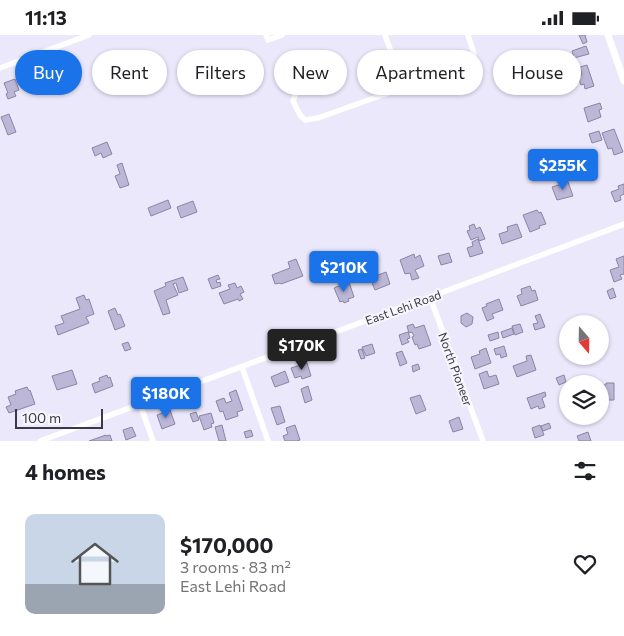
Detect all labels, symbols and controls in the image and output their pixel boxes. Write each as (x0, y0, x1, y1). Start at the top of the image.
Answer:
text: 11:13 (25, 6, 67, 29)
chip: Buy (15, 50, 82, 95)
chip: Rent (92, 50, 167, 95)
chip: Filters (177, 50, 264, 95)
chip: New (274, 50, 347, 95)
chip: Apartment (357, 50, 483, 95)
chip: House (493, 50, 581, 95)
pin: $255K (528, 149, 598, 191)
text: $255K (539, 155, 587, 174)
pin: $210K (309, 251, 379, 293)
text: $210K (320, 257, 368, 276)
street label: East Lehi Road (363, 287, 443, 327)
north arrow (559, 315, 609, 365)
map controls (559, 315, 609, 425)
pin: $170K (267, 329, 337, 371)
street label: North Pioneer (436, 330, 476, 408)
text: $170K (279, 335, 325, 354)
button: layers (559, 375, 609, 425)
pin: $180K (131, 377, 201, 419)
text: $180K (142, 383, 190, 402)
scale bar (15, 406, 102, 429)
text: 100 m (22, 409, 61, 426)
icon: filters (571, 457, 599, 485)
text: 4 homes (25, 459, 106, 484)
text: $170,000 (180, 532, 273, 557)
icon: home (65, 534, 125, 594)
icon: heart (571, 550, 599, 578)
text: 3 rooms · 83 m² (180, 557, 291, 576)
text: East Lehi Road (180, 576, 286, 595)

